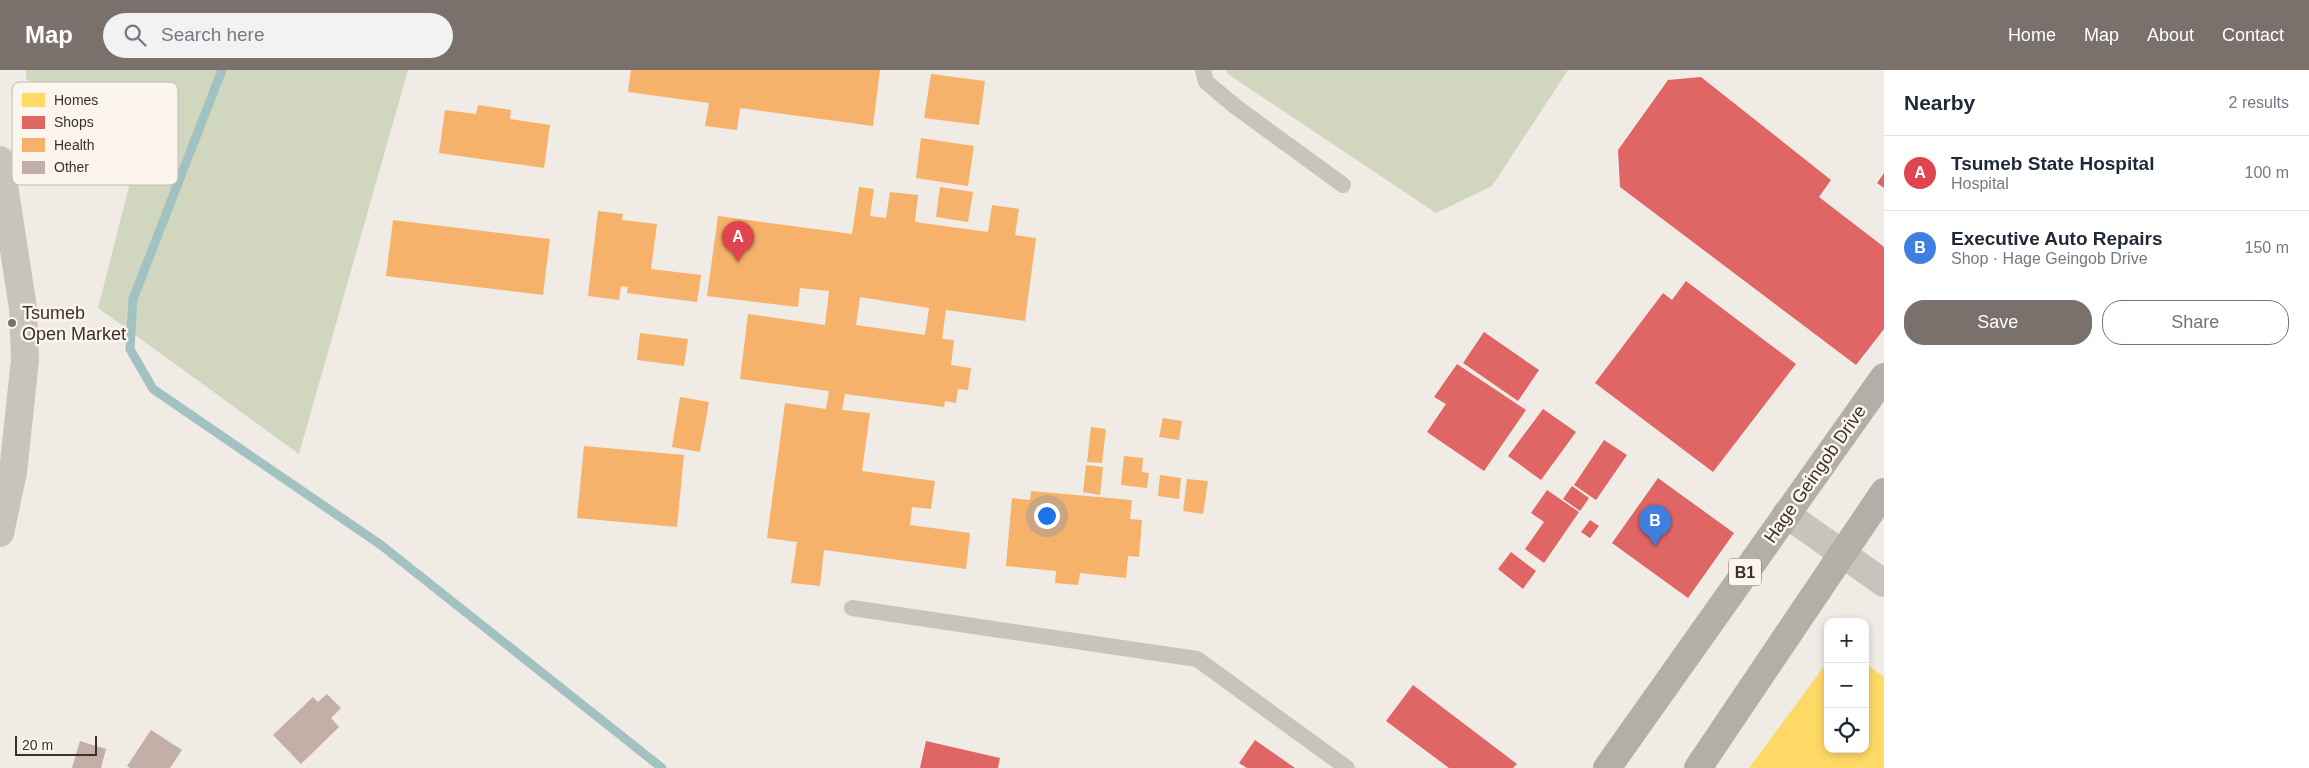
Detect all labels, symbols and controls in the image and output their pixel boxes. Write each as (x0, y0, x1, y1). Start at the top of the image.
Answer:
search box (103, 13, 453, 58)
text: Map (25, 21, 73, 48)
icon: search (121, 21, 149, 49)
text: Search here (161, 24, 265, 45)
text: Home (2008, 25, 2056, 45)
text: Map (2084, 25, 2119, 45)
text: About (2147, 25, 2194, 45)
text: Contact (2222, 25, 2284, 45)
legend (12, 82, 178, 185)
text: Nearby (1904, 91, 1975, 114)
text: Homes (54, 92, 98, 108)
text: 2 results (2229, 94, 2289, 111)
text: Shops (54, 114, 94, 130)
text: Health (54, 137, 94, 153)
text: Tsumeb State Hospital (1951, 153, 2154, 174)
text: Other (54, 159, 89, 175)
text: A (1914, 164, 1926, 181)
text: 100 m (2245, 164, 2289, 181)
text: Hospital (1951, 175, 2009, 192)
pin: A (722, 221, 754, 262)
text: Executive Auto Repairs (1951, 228, 2163, 249)
text: B (1914, 239, 1926, 256)
text: 150 m (2245, 239, 2289, 256)
text: Shop · Hage Geingob Drive (1951, 250, 2148, 267)
button: Save (1904, 300, 2092, 345)
button: Share (2102, 300, 2289, 345)
place label: Tsumeb Open Market (22, 303, 126, 344)
marker: Tsumeb Open Market (6, 317, 18, 329)
street label: Hage Geingob Drive (1760, 401, 1870, 547)
your location (1034, 503, 1060, 529)
pin: B (1639, 505, 1671, 546)
road number: B1 (1729, 558, 1761, 586)
map controls (1824, 618, 1869, 753)
button: + (1824, 618, 1869, 663)
button: − (1824, 663, 1869, 708)
button: locate (1824, 708, 1869, 753)
scale bar (15, 733, 98, 756)
text: 20 m (22, 737, 53, 753)

